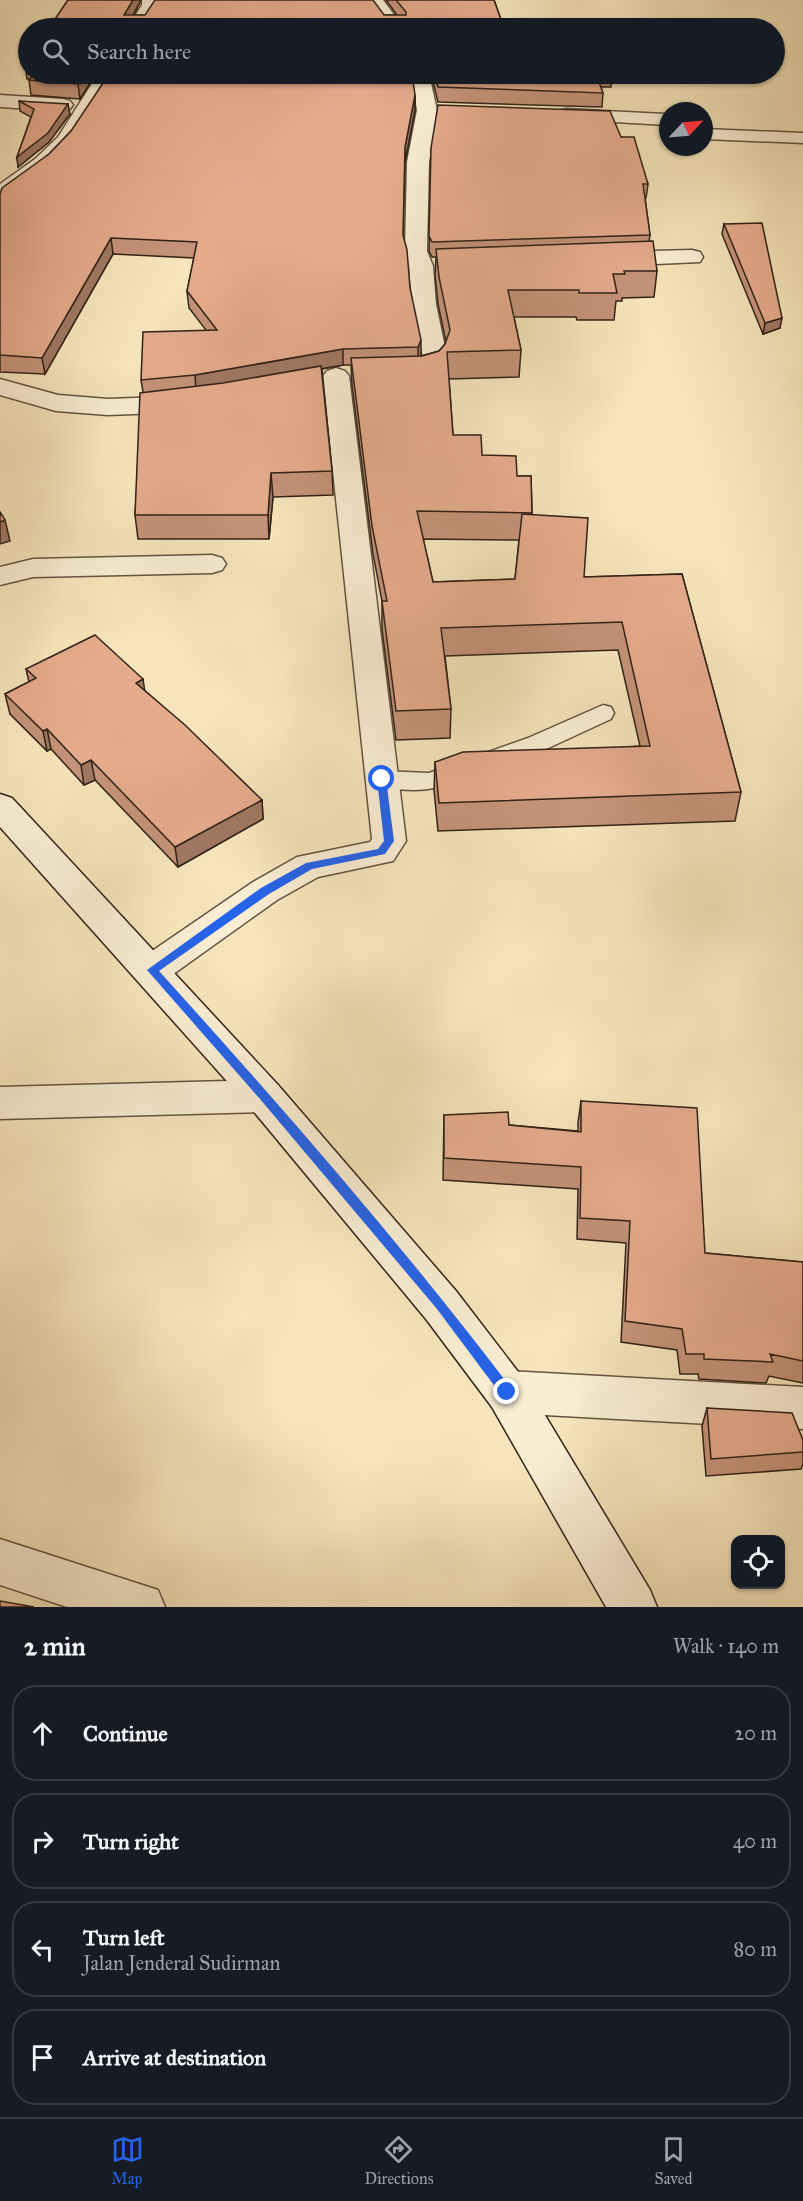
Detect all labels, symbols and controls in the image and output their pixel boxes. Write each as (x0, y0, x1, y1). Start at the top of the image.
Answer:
search box (18, 18, 785, 84)
icon: search (39, 35, 72, 68)
text: Search here (87, 38, 191, 65)
north arrow (659, 102, 713, 156)
route start (368, 765, 394, 791)
route end (493, 1378, 519, 1404)
map controls (731, 1535, 785, 1589)
button: locate (731, 1535, 785, 1589)
text: 2 min (24, 1630, 85, 1662)
text: Walk · 140 m (673, 1634, 779, 1658)
icon: ahead (26, 1717, 59, 1750)
text: Continue (83, 1720, 168, 1747)
text: 20 m (734, 1721, 777, 1745)
icon: right (26, 1825, 59, 1858)
text: Turn right (83, 1828, 179, 1855)
text: 40 m (733, 1829, 777, 1853)
text: Turn left (83, 1924, 165, 1951)
icon: left (26, 1933, 59, 1966)
text: 80 m (734, 1937, 777, 1961)
text: Jalan Jenderal Sudirman (83, 1951, 280, 1975)
icon: arrive (26, 2041, 59, 2074)
text: Arrive at destination (83, 2044, 266, 2071)
tab: Map (111, 2133, 144, 2188)
tab: Directions (365, 2133, 433, 2188)
tab: Saved (654, 2133, 692, 2188)

